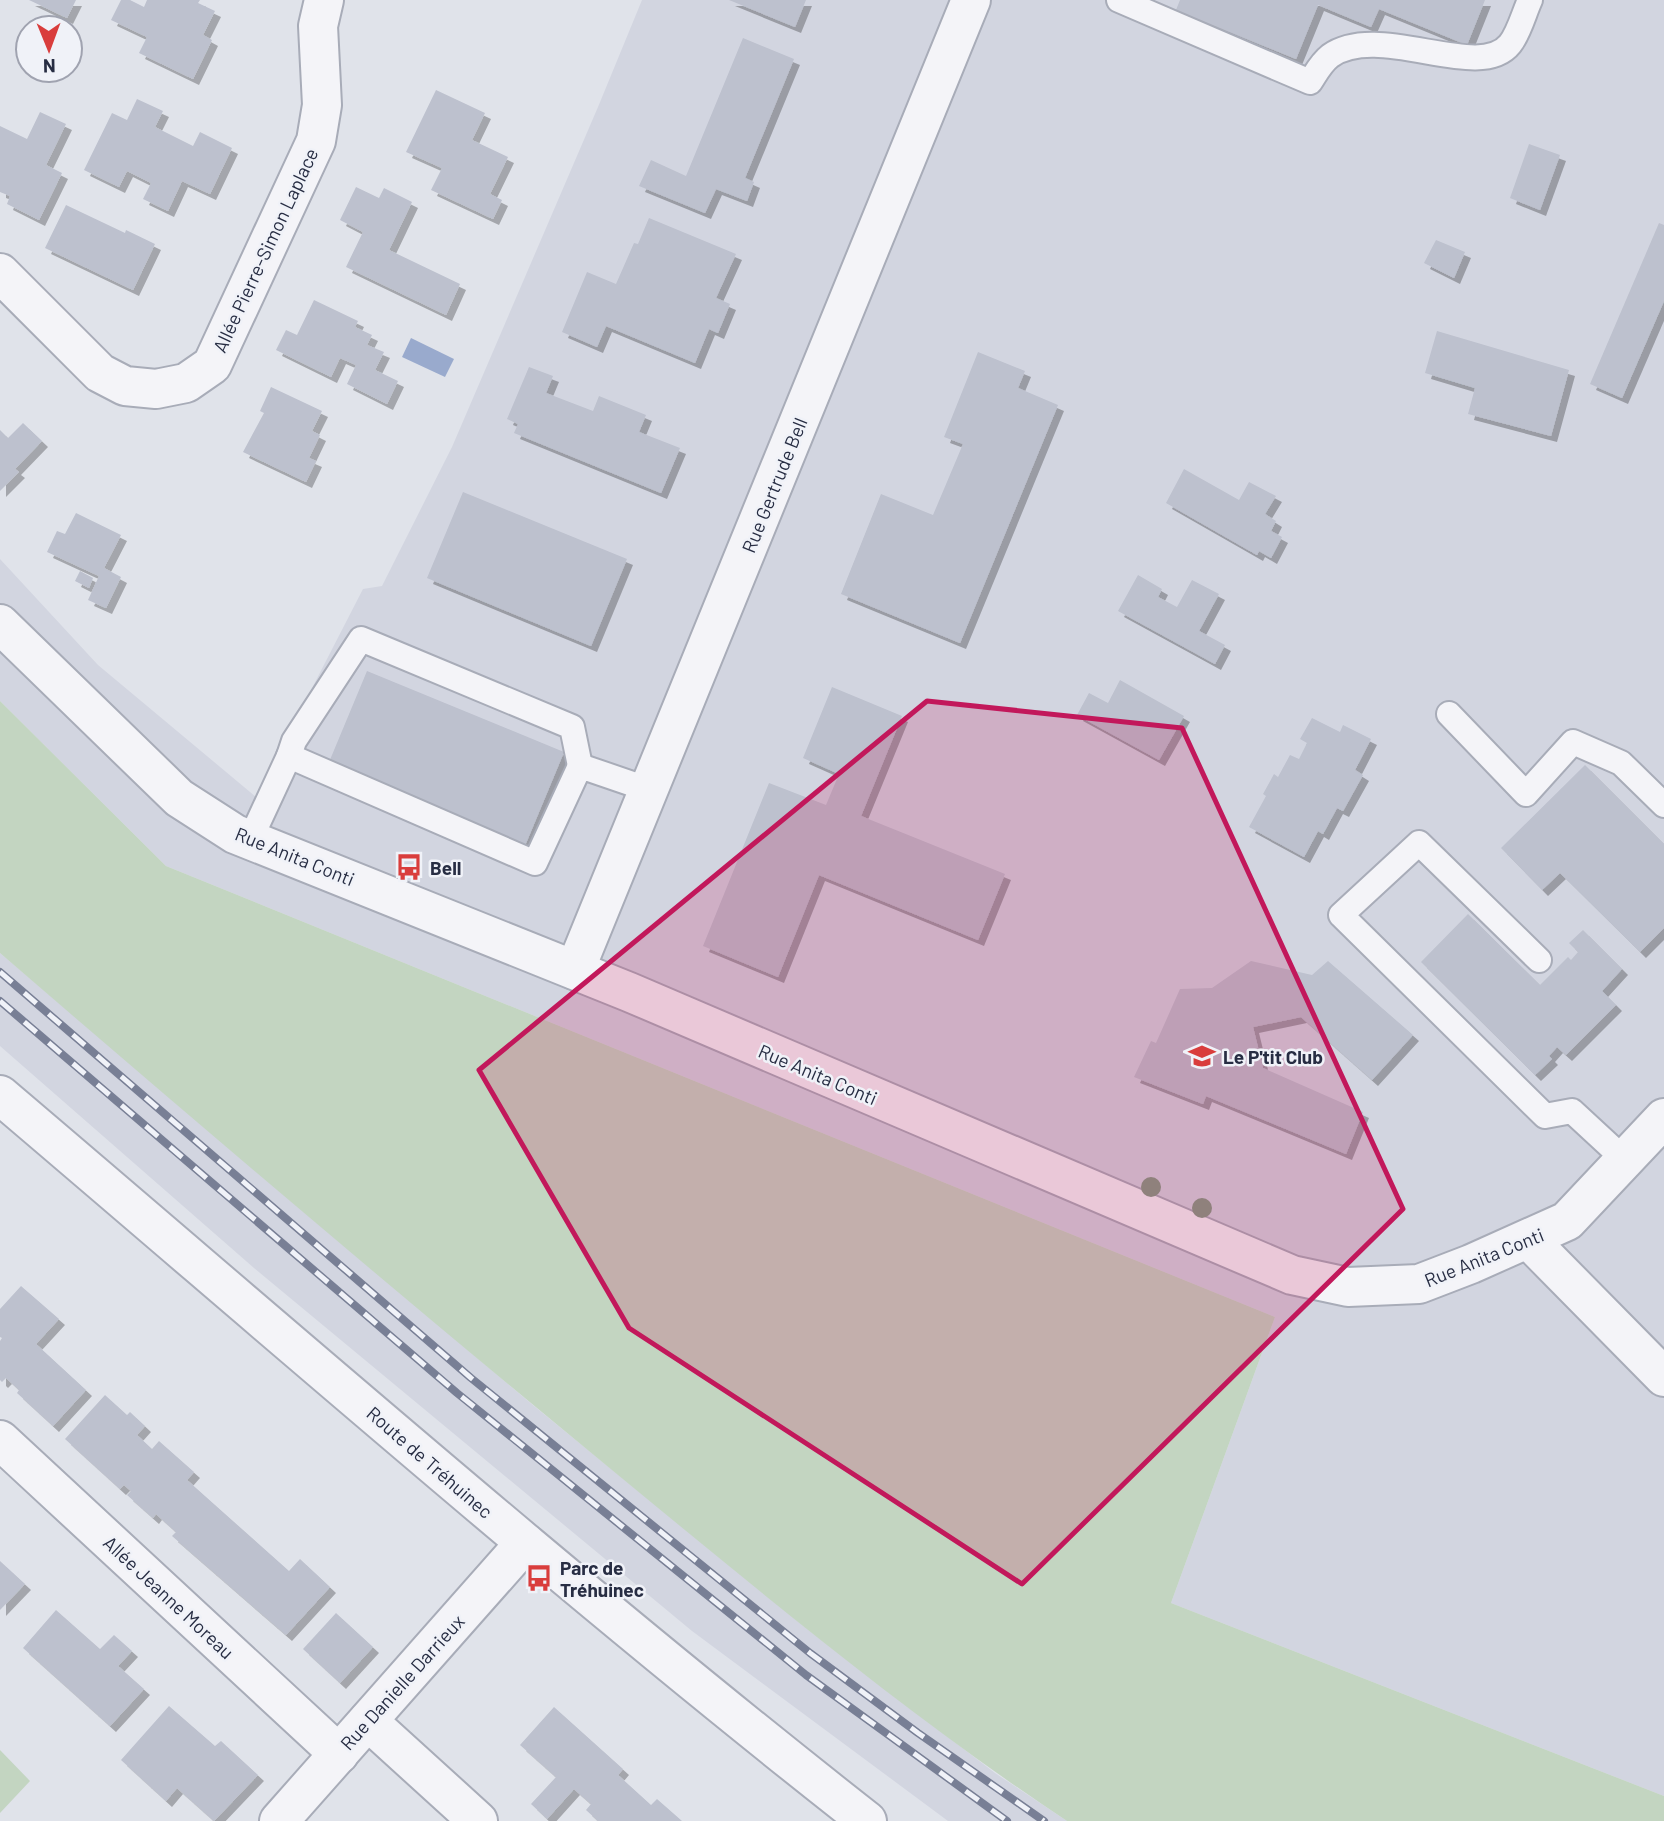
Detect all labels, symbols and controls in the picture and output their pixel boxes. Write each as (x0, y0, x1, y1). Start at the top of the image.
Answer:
north arrow (14, 14, 84, 84)
text: N (43, 55, 56, 78)
street label: Allée Pierre-Simon Laplace (207, 144, 323, 356)
street label: Rue Gertrude Bell (736, 414, 812, 556)
street label: Rue Anita Conti (232, 822, 358, 890)
bus stop icon: Bell (394, 852, 424, 882)
place label: Bell (430, 856, 461, 879)
street label: Rue Anita Conti (755, 1039, 881, 1109)
school or university icon: Le P'tit Club (1187, 1041, 1217, 1071)
place label: Le P'tit Club (1223, 1045, 1323, 1068)
street label: Rue Anita Conti (1421, 1223, 1547, 1291)
street label: Route de Tréhuinec (362, 1401, 498, 1523)
street label: Allée Jeanne Moreau (99, 1531, 239, 1663)
place label: Parc de Tréhuinec (560, 1556, 644, 1601)
bus stop icon: Parc de Tréhuinec (524, 1563, 554, 1593)
street label: Rue Danielle Darrieux (335, 1610, 469, 1754)

